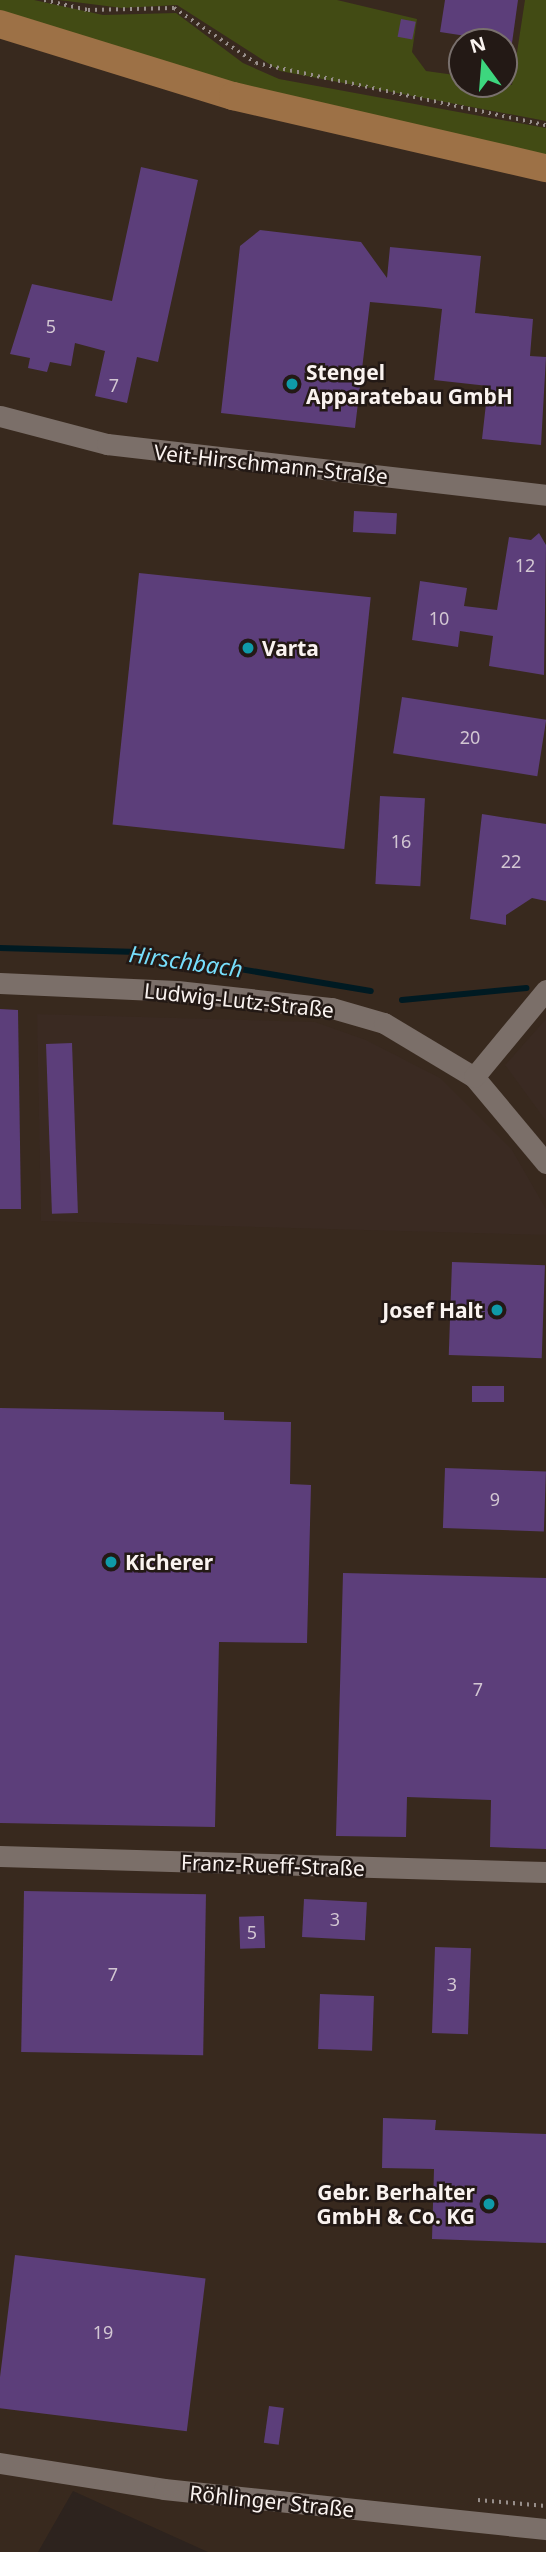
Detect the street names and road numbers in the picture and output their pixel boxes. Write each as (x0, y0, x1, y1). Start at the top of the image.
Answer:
street label: Veit-Hirschmann-Straße (153, 439, 389, 489)
street label: Ludwig-Lutz-Straße (143, 977, 335, 1023)
street label: Franz-Rueff-Straße (181, 1849, 365, 1881)
street label: Röhlinger Straße (188, 2480, 356, 2522)

